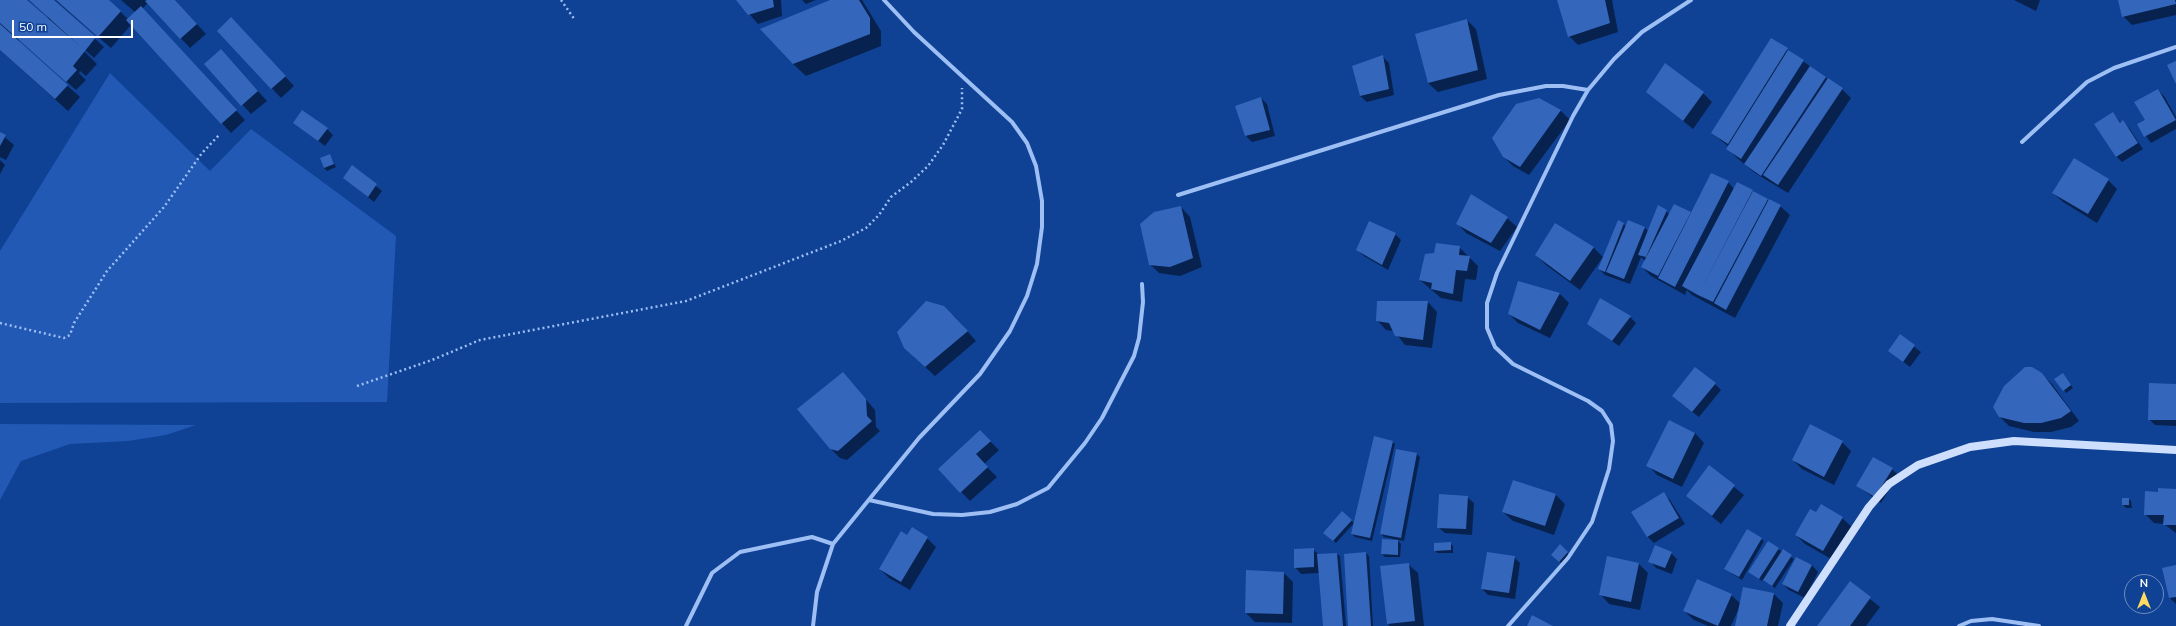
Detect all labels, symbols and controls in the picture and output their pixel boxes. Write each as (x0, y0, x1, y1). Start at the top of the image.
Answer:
scale bar (14, 12, 135, 38)
text: 50 m (19, 19, 47, 34)
north arrow (2124, 574, 2164, 614)
text: N (2140, 576, 2148, 590)

